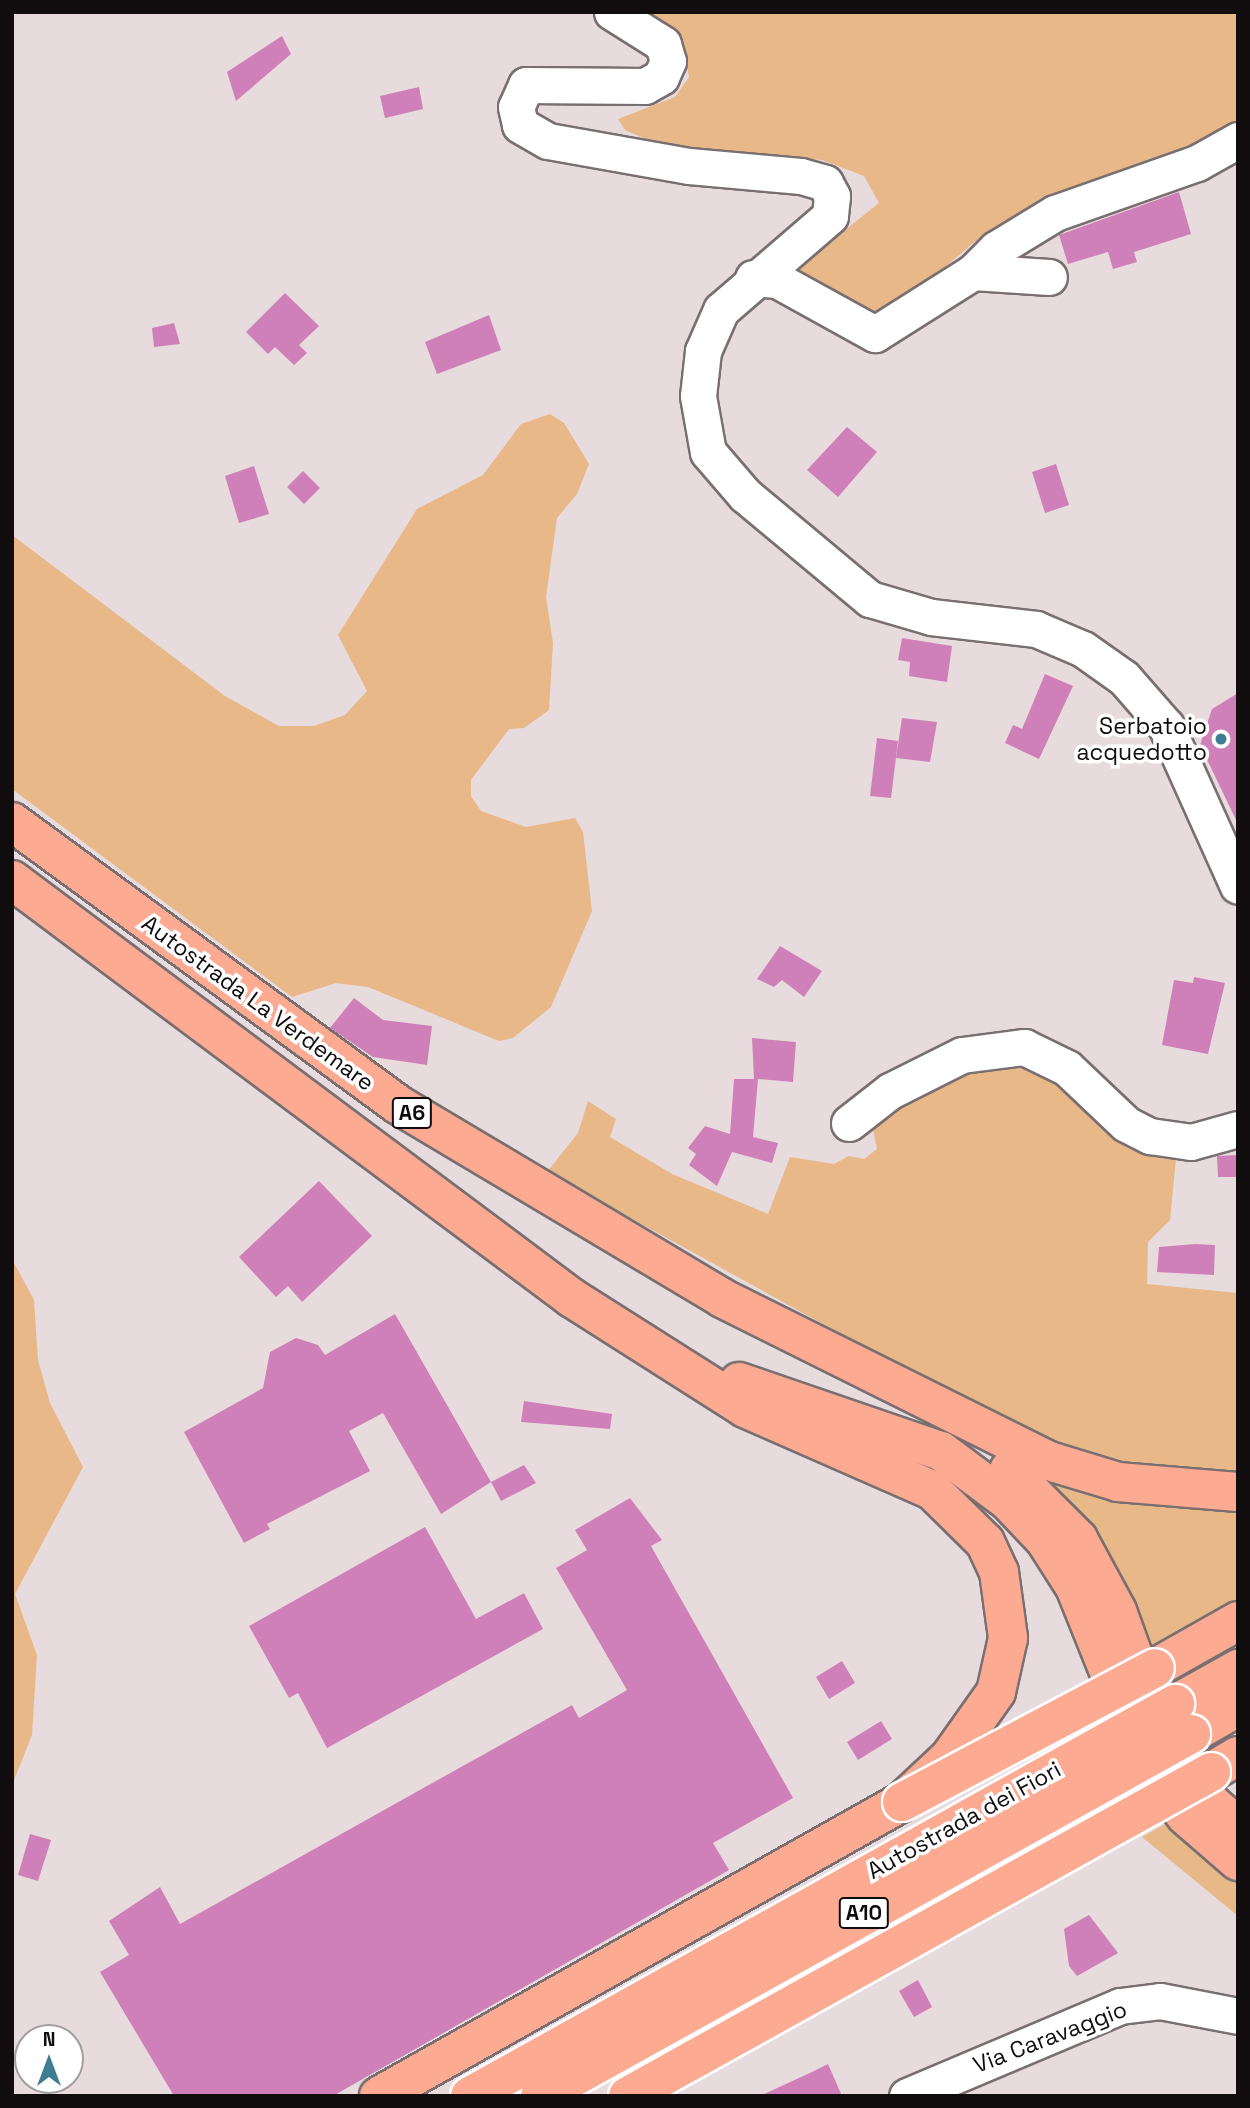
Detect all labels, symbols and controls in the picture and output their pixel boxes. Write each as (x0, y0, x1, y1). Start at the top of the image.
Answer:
place label: Serbatoio acquedotto (1077, 712, 1207, 766)
marker: Serbatoio acquedotto (1213, 731, 1229, 747)
street label: Autostrada La Verdemare (136, 909, 380, 1097)
road number: A6 (391, 1096, 433, 1130)
street label: Autostrada dei Fiori (862, 1755, 1066, 1885)
road number: A10 (838, 1896, 890, 1930)
street label: Via Caravaggio (969, 1995, 1131, 2079)
north arrow (14, 2024, 84, 2094)
text: N (43, 2027, 55, 2052)

